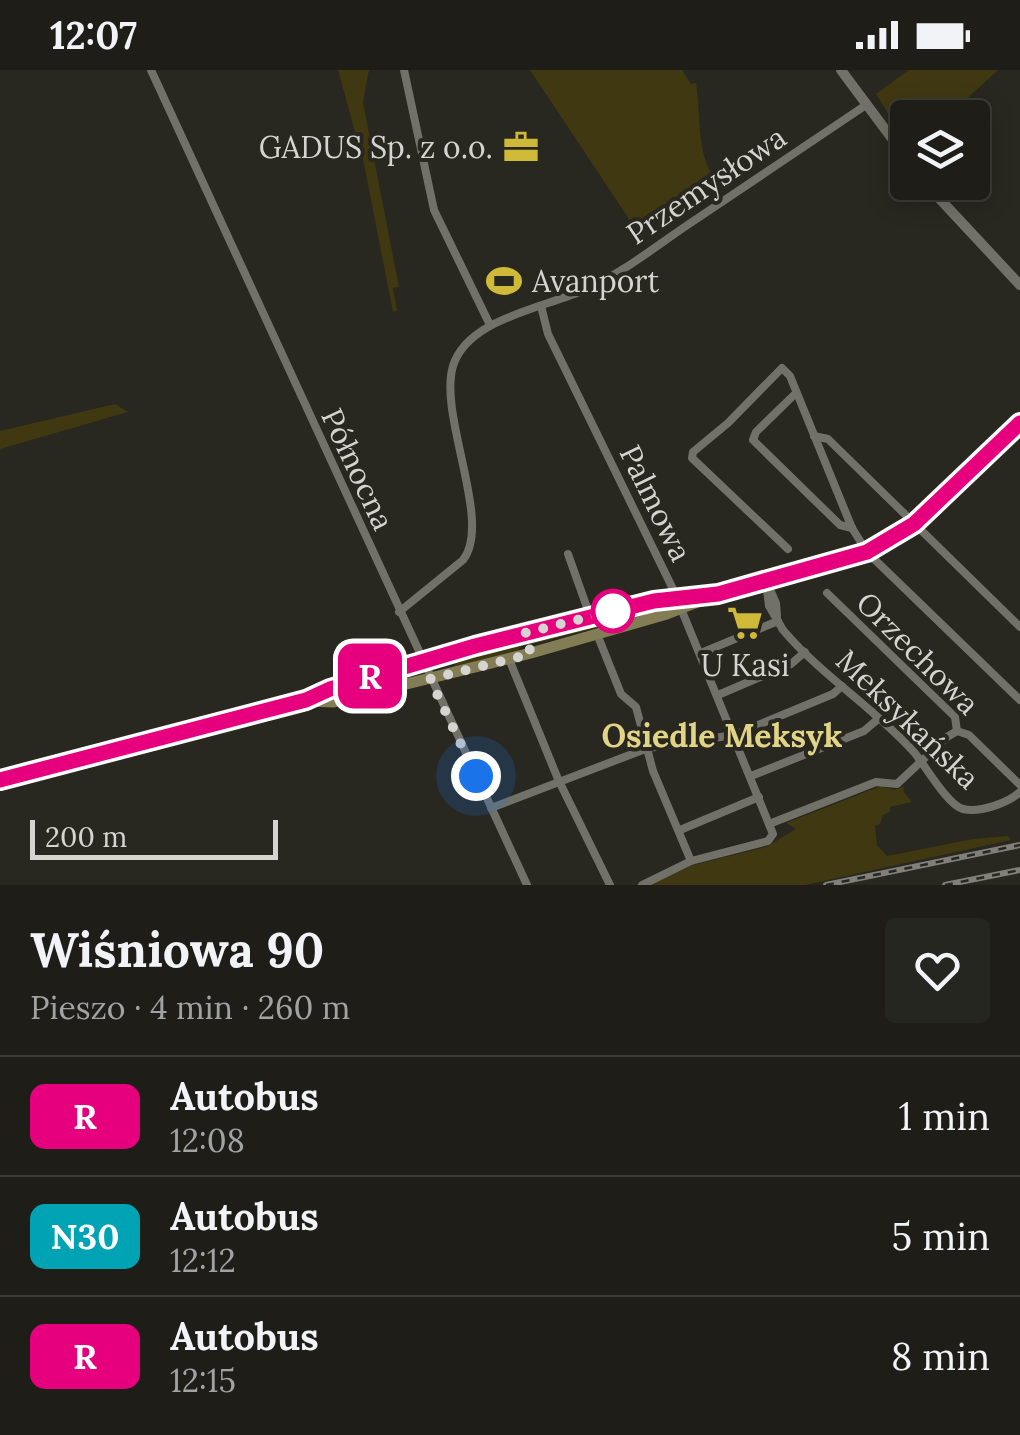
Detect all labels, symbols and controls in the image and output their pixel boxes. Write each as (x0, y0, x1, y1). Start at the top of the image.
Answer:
text: 12:07 (50, 11, 137, 59)
map controls (890, 100, 990, 200)
button: layers (890, 100, 990, 200)
street label: Przemysłowa (619, 118, 794, 253)
place label: GADUS Sp. z o.o. (259, 128, 493, 166)
office icon: GADUS Sp. z o.o. (502, 128, 540, 166)
sports icon: Avanport (485, 262, 523, 300)
place label: Avanport (531, 262, 659, 300)
street label: Północna (313, 402, 403, 536)
street label: Palmowa (612, 439, 700, 567)
street label: Orzechowa (849, 584, 987, 722)
unlabelled marker (592, 590, 634, 632)
supermarket icon: U Kasi (726, 604, 764, 642)
street label: Meksykańska (828, 641, 988, 797)
line badge: R (338, 644, 402, 708)
place label: U Kasi (701, 646, 789, 684)
text: R (358, 654, 382, 699)
district label: Osiedle Meksyk (602, 715, 843, 756)
your location (451, 751, 501, 801)
scale bar (30, 815, 278, 860)
text: 200 m (45, 819, 127, 855)
button: heart (885, 918, 990, 1023)
text: Wiśniowa 90 (30, 919, 324, 980)
text: Pieszo · 4 min · 260 m (30, 987, 350, 1028)
text: Autobus (170, 1072, 319, 1120)
text: 1 min (898, 1092, 990, 1140)
text: R (73, 1094, 97, 1139)
text: 12:08 (170, 1120, 245, 1161)
text: Autobus (170, 1192, 319, 1240)
text: 5 min (892, 1212, 990, 1260)
text: N30 (51, 1214, 119, 1259)
text: 12:12 (170, 1240, 236, 1281)
text: Autobus (170, 1312, 319, 1360)
text: 8 min (891, 1332, 990, 1380)
text: R (73, 1334, 97, 1379)
text: 12:15 (170, 1360, 236, 1401)

